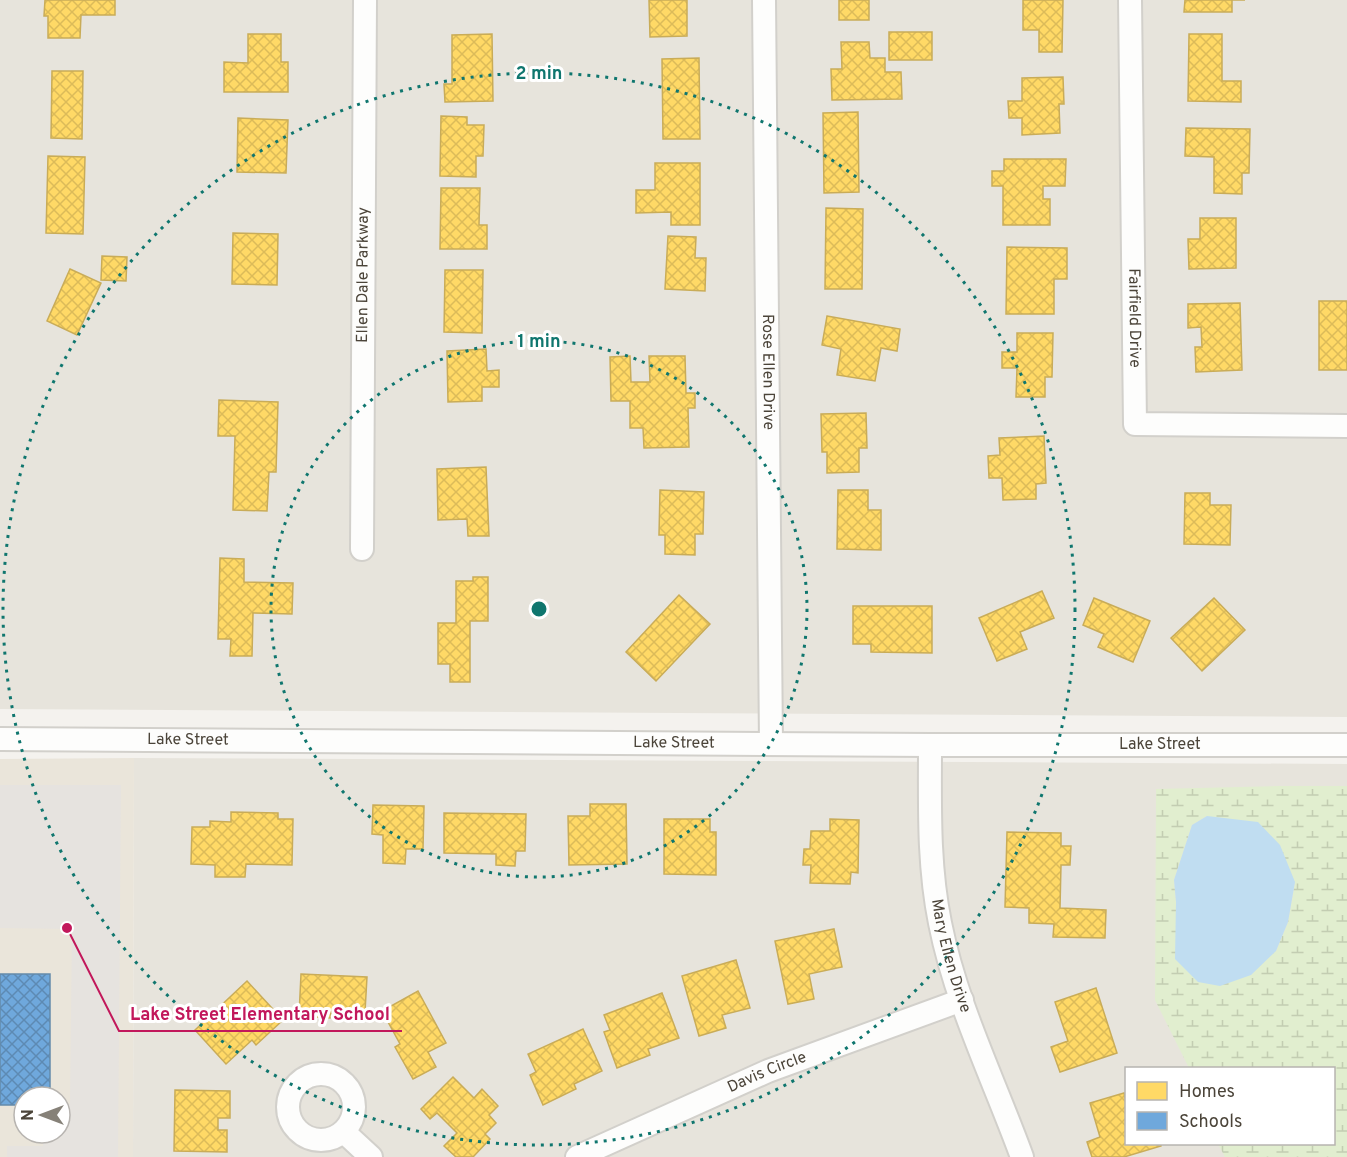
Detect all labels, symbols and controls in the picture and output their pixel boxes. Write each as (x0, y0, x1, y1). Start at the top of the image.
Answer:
text: 2 min (515, 63, 563, 86)
street label: Ellen Dale Parkway (353, 207, 374, 343)
street label: Fairfield Drive (1123, 268, 1144, 368)
street label: Rose Ellen Drive (757, 314, 778, 430)
text: 1 min (517, 331, 561, 354)
centre of rings (529, 599, 549, 619)
street label: Lake Street (147, 730, 229, 750)
street label: Lake Street (633, 733, 715, 754)
street label: Lake Street (1119, 735, 1201, 755)
street label: Mary Ellen Drive (926, 898, 975, 1016)
callout: Lake Street Elementary School (119, 995, 402, 1031)
text: Lake Street Elementary School (130, 1004, 390, 1027)
street label: Davis Circle (724, 1048, 809, 1098)
legend (1125, 1067, 1335, 1145)
text: Homes (1179, 1081, 1235, 1104)
north arrow (12, 1085, 72, 1145)
text: N (19, 1109, 39, 1121)
text: Schools (1179, 1111, 1242, 1134)

